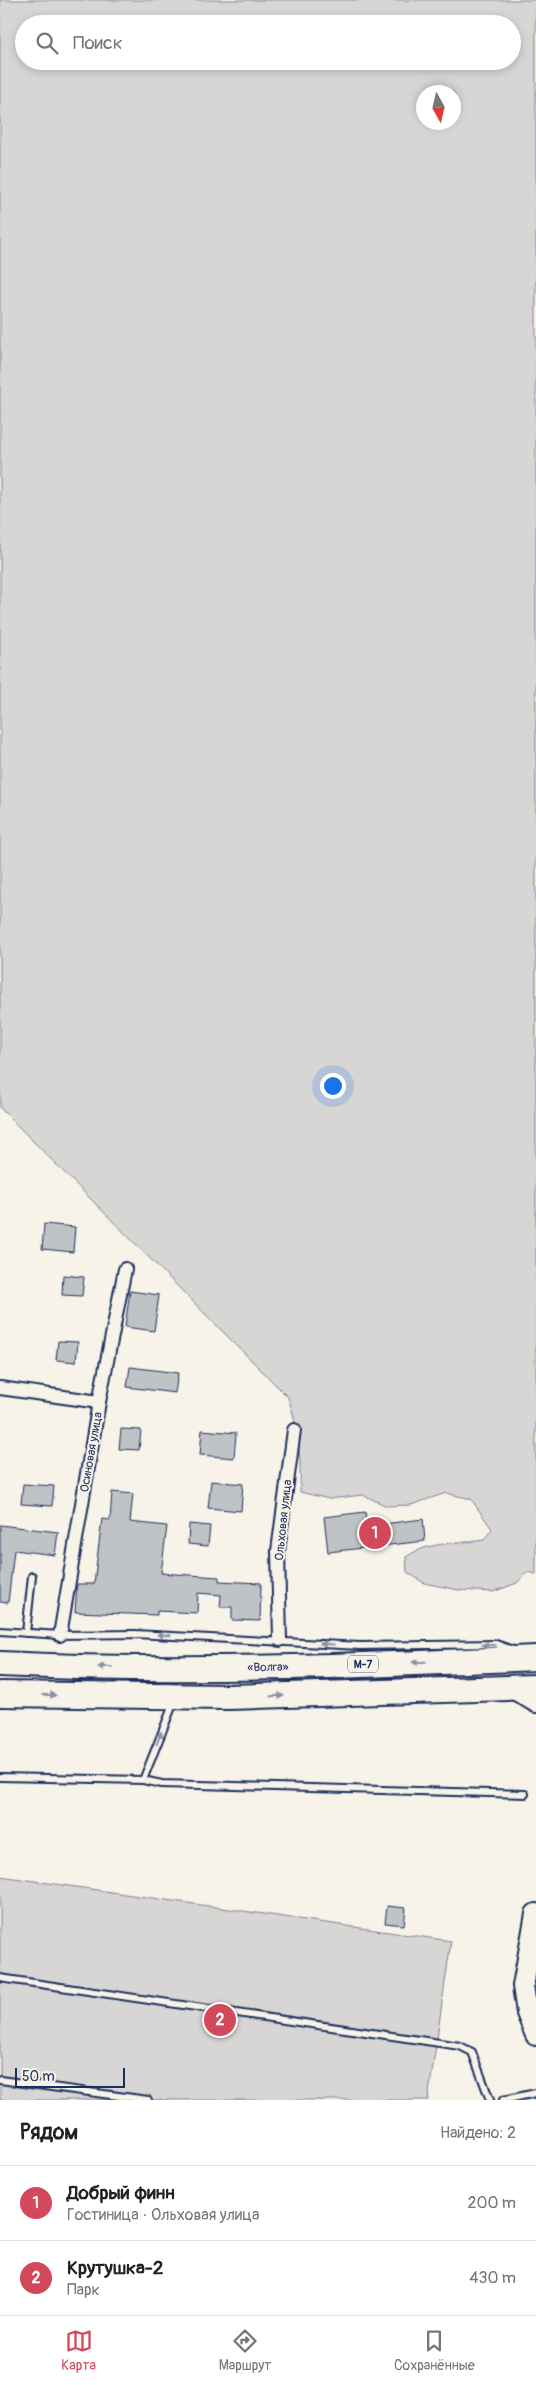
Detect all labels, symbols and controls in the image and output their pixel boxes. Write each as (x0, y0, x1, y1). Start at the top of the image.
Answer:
search box (15, 15, 521, 70)
icon: search (33, 29, 61, 57)
text: Поиск (73, 31, 123, 55)
north arrow (416, 85, 461, 130)
your location (320, 1073, 346, 1099)
street label: Осиновая улица (77, 1410, 106, 1493)
street label: Ольховая улица (272, 1478, 295, 1561)
pin: 1 (359, 1514, 391, 1552)
one-way arrow (156, 1631, 172, 1639)
one-way arrow (318, 1639, 334, 1647)
one-way arrow (481, 1641, 497, 1649)
road number: М-7 (348, 1656, 378, 1672)
one-way arrow (410, 1658, 426, 1666)
street label: «Волга» (247, 1660, 289, 1675)
one-way arrow (97, 1663, 113, 1671)
one-way arrow (41, 1691, 57, 1699)
one-way arrow (269, 1692, 285, 1700)
one-way arrow (156, 1731, 164, 1745)
pin: 2 (204, 2001, 236, 2039)
scale bar (15, 2065, 125, 2088)
text: 50 m (22, 2068, 55, 2085)
text: Рядом (20, 2119, 78, 2146)
text: Найдено: 2 (440, 2123, 516, 2143)
text: Добрый финн (67, 2181, 175, 2205)
text: 1 (33, 2193, 39, 2213)
text: 200 m (468, 2193, 516, 2213)
text: Гостиница · Ольховая улица (67, 2205, 260, 2225)
text: Крутушка-2 (67, 2256, 163, 2280)
text: 2 (32, 2268, 40, 2288)
text: 430 m (469, 2268, 516, 2288)
text: Парк (67, 2280, 100, 2300)
tab: Карта (61, 2327, 96, 2374)
tab: Маршрут (219, 2327, 271, 2374)
tab: Сохранённые (394, 2327, 475, 2374)

